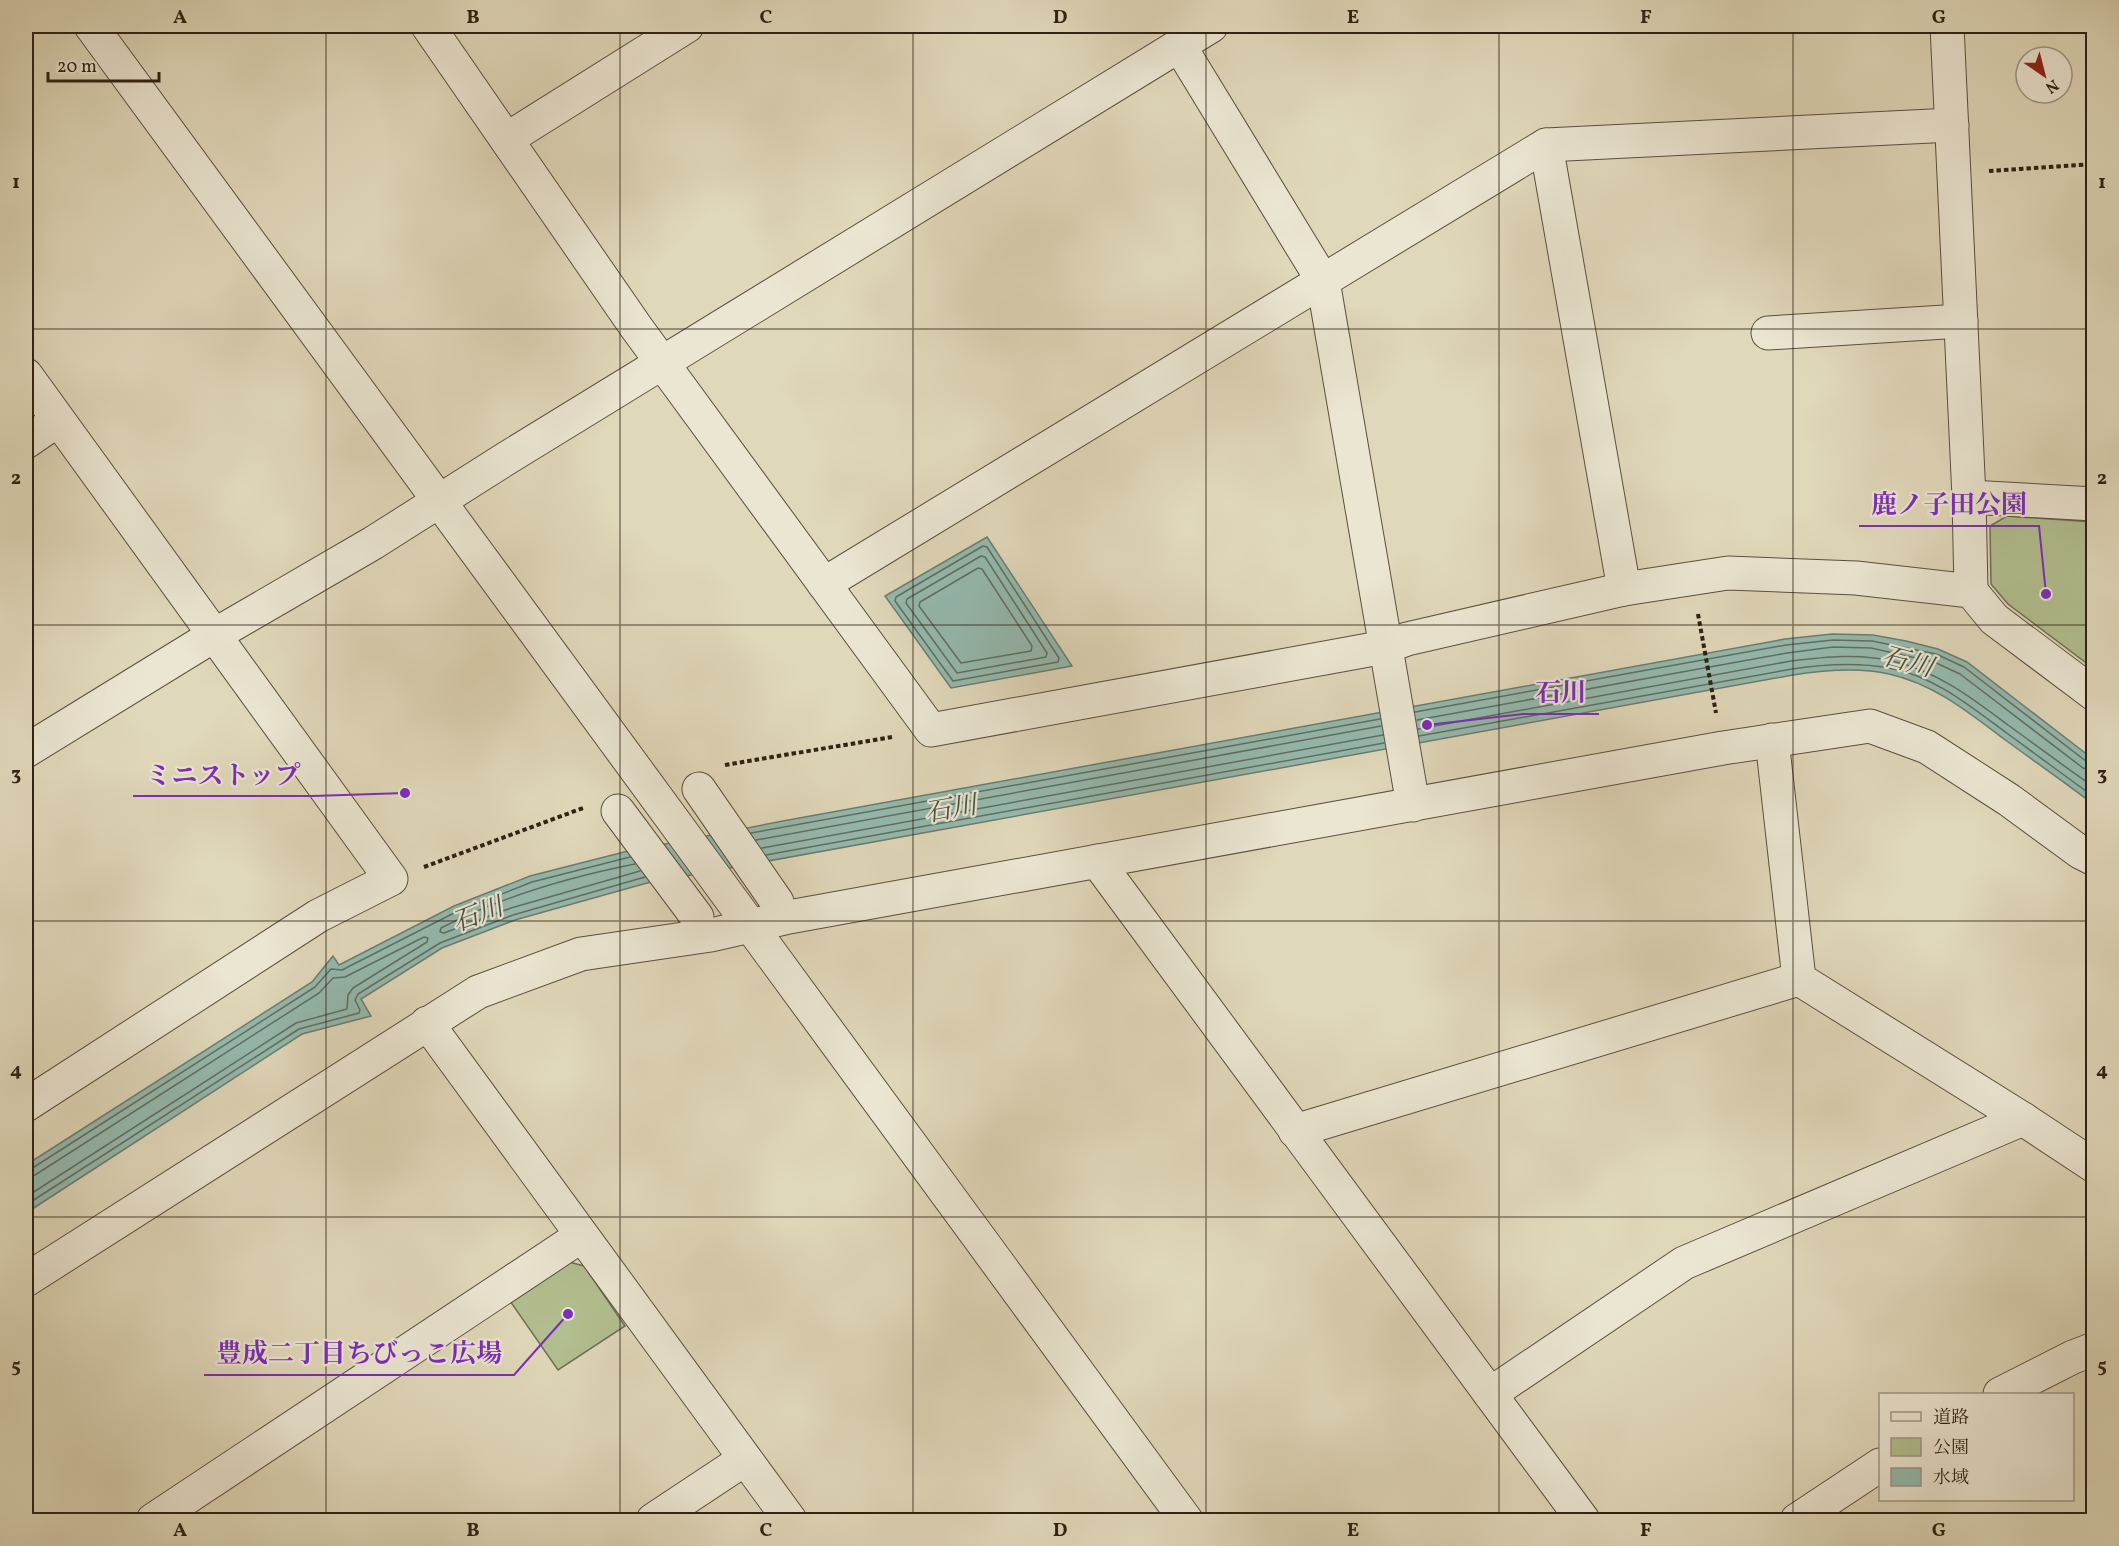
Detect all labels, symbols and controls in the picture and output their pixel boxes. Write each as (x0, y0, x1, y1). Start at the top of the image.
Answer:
text: A (173, 4, 187, 32)
text: B (466, 4, 480, 32)
text: C (760, 4, 773, 32)
text: D (1053, 4, 1067, 32)
text: E (1347, 4, 1359, 32)
text: F (1640, 4, 1652, 32)
text: G (1932, 4, 1946, 32)
scale bar (48, 45, 159, 83)
north arrow (2014, 45, 2074, 105)
text: 20 m (57, 55, 97, 80)
text: N (2040, 73, 2063, 98)
text: 1 (12, 169, 20, 197)
text: 1 (2098, 169, 2106, 197)
text: 2 (11, 465, 21, 493)
text: 2 (2097, 465, 2107, 493)
callout: 鹿ノ子田公園 (1859, 482, 2039, 526)
text: 鹿ノ子田公園 (1871, 488, 2027, 524)
water label: 石川 (1877, 639, 1940, 688)
callout: 石川 (1523, 670, 1599, 714)
text: 石川 (1535, 676, 1587, 712)
callout: ミニストップ (133, 752, 313, 796)
text: ミニストップ (145, 759, 301, 795)
text: 3 (11, 761, 21, 789)
text: 3 (2097, 761, 2107, 789)
water label: 石川 (922, 787, 983, 832)
water label: 石川 (447, 889, 512, 942)
text: 4 (10, 1057, 22, 1085)
text: 4 (2096, 1057, 2108, 1085)
callout: 豊成二丁目ちびっこ広場 (204, 1331, 514, 1375)
text: 豊成二丁目ちびっこ広場 (216, 1337, 502, 1373)
text: 5 (11, 1353, 21, 1381)
text: 5 (2097, 1353, 2107, 1381)
legend (1879, 1393, 2074, 1501)
text: 道路 (1933, 1406, 1969, 1431)
text: 公園 (1933, 1436, 1969, 1461)
text: 水域 (1933, 1466, 1969, 1491)
text: A (173, 1517, 187, 1545)
text: B (466, 1517, 480, 1545)
text: C (760, 1517, 773, 1545)
text: D (1053, 1517, 1067, 1545)
text: E (1347, 1517, 1359, 1545)
text: F (1640, 1517, 1652, 1545)
text: G (1932, 1517, 1946, 1545)

